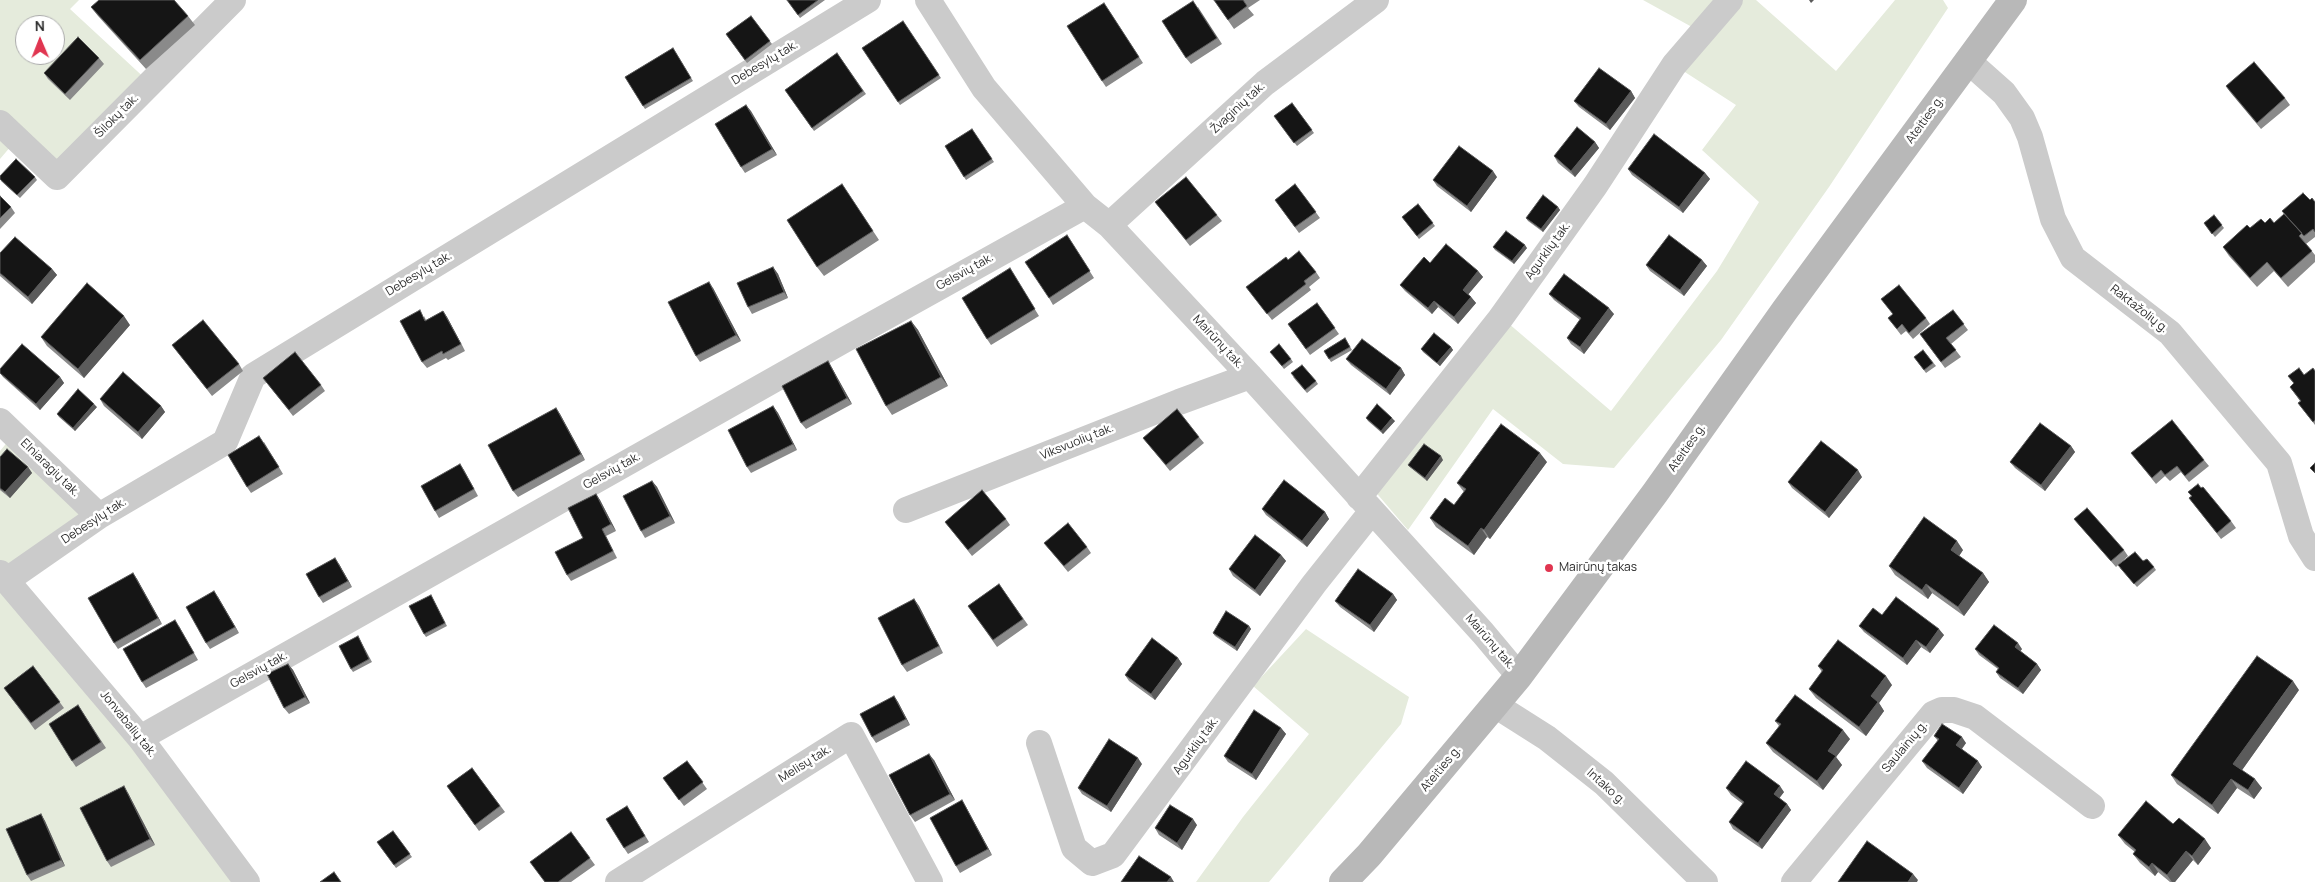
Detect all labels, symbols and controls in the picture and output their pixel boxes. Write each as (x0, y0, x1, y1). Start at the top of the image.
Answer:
north arrow (15, 15, 65, 65)
text: N (35, 16, 45, 35)
street label: Debesylų tak. (729, 38, 801, 88)
street label: Žvaginių tak. (1208, 79, 1268, 137)
street label: Šilokų tak. (92, 91, 142, 141)
street label: Ateities g. (1903, 93, 1947, 147)
street label: Agurklių tak. (1522, 219, 1574, 283)
street label: Debesylų tak. (383, 249, 455, 299)
street label: Gelsvių tak. (934, 250, 996, 294)
street label: Raktažolių g. (2107, 282, 2171, 336)
street label: Mairūnų tak. (1190, 312, 1246, 372)
street label: Viksvuolių tak. (1038, 421, 1116, 463)
street label: Ateities g. (1665, 421, 1709, 475)
street label: Elniaragių tak. (17, 436, 83, 500)
street label: Gelsvių tak. (581, 449, 643, 493)
street label: Debesylų tak. (59, 495, 129, 547)
place label: Mairūnų takas (1559, 561, 1637, 575)
marker: Mairūnų takas (1543, 562, 1555, 574)
street label: Mairūnų tak. (1462, 612, 1518, 672)
street label: Gelsvių tak. (228, 648, 290, 692)
street label: Jonvabalių tak. (97, 688, 159, 760)
street label: Agurklių tak. (1170, 714, 1222, 778)
street label: Saulainių g. (1879, 718, 1931, 776)
street label: Melisų tak. (776, 742, 834, 786)
street label: Ateities g. (1418, 743, 1464, 795)
street label: Intako g. (1584, 766, 1628, 808)

